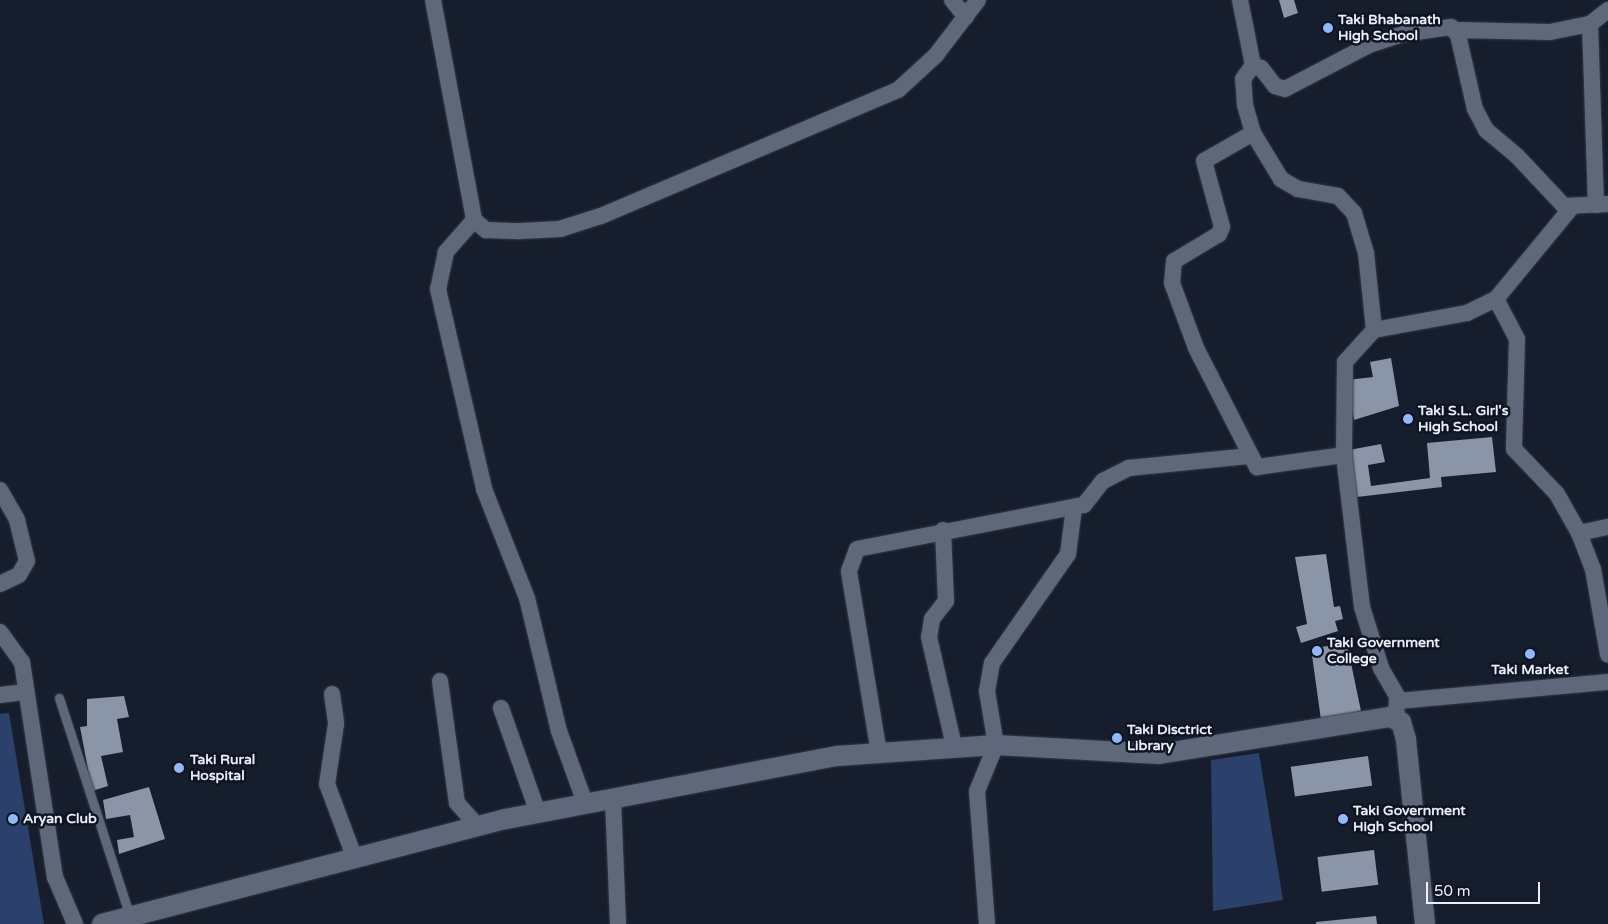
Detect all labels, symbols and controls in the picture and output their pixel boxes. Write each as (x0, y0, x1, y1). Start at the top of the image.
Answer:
place label: Taki Bhabanath High School (1338, 12, 1441, 44)
marker: Taki Bhabanath High School (1322, 22, 1334, 34)
place label: Taki S.L. Girl's High School (1418, 403, 1508, 436)
marker: Taki S.L. Girl's High School (1402, 413, 1414, 425)
place label: Taki Government College (1327, 635, 1440, 668)
marker: Taki Government College (1311, 645, 1323, 657)
marker: Taki Market (1524, 648, 1536, 660)
place label: Taki Market (1491, 662, 1569, 678)
place label: Taki Disctrict Library (1127, 722, 1212, 754)
marker: Taki Disctrict Library (1111, 732, 1123, 744)
place label: Taki Rural Hospital (190, 752, 255, 784)
marker: Taki Rural Hospital (172, 761, 186, 775)
place label: Taki Government High School (1353, 803, 1466, 836)
place label: Aryan Club (23, 811, 97, 827)
marker: Aryan Club (7, 813, 19, 825)
marker: Taki Government High School (1337, 813, 1349, 825)
scale bar (1428, 872, 1542, 904)
text: 50 m (1434, 882, 1471, 900)

